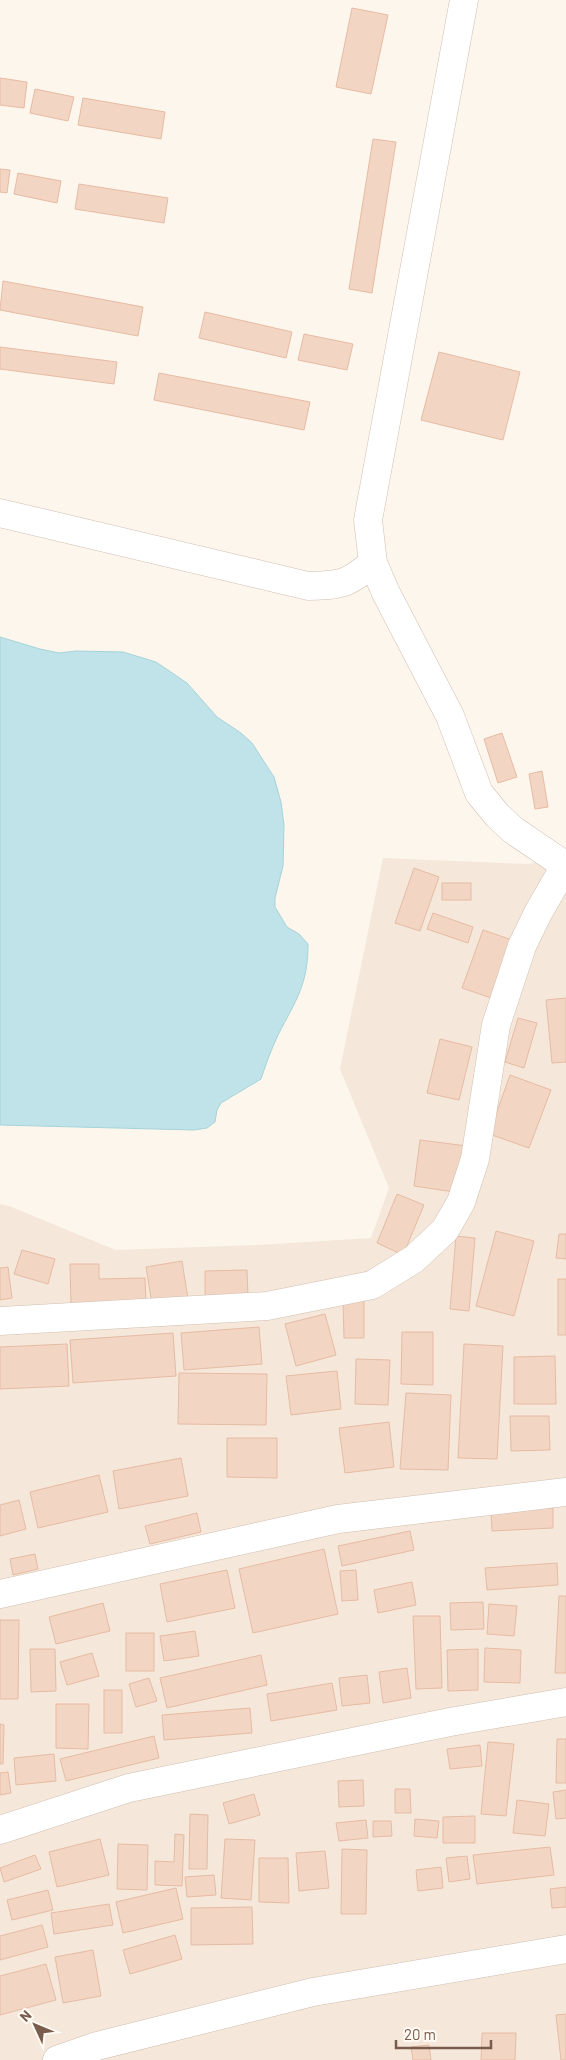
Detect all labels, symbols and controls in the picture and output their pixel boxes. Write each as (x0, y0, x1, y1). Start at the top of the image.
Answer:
north arrow (10, 2000, 60, 2050)
text: N (16, 2006, 35, 2025)
scale bar (396, 2018, 491, 2050)
text: 20 m (404, 2025, 436, 2043)

